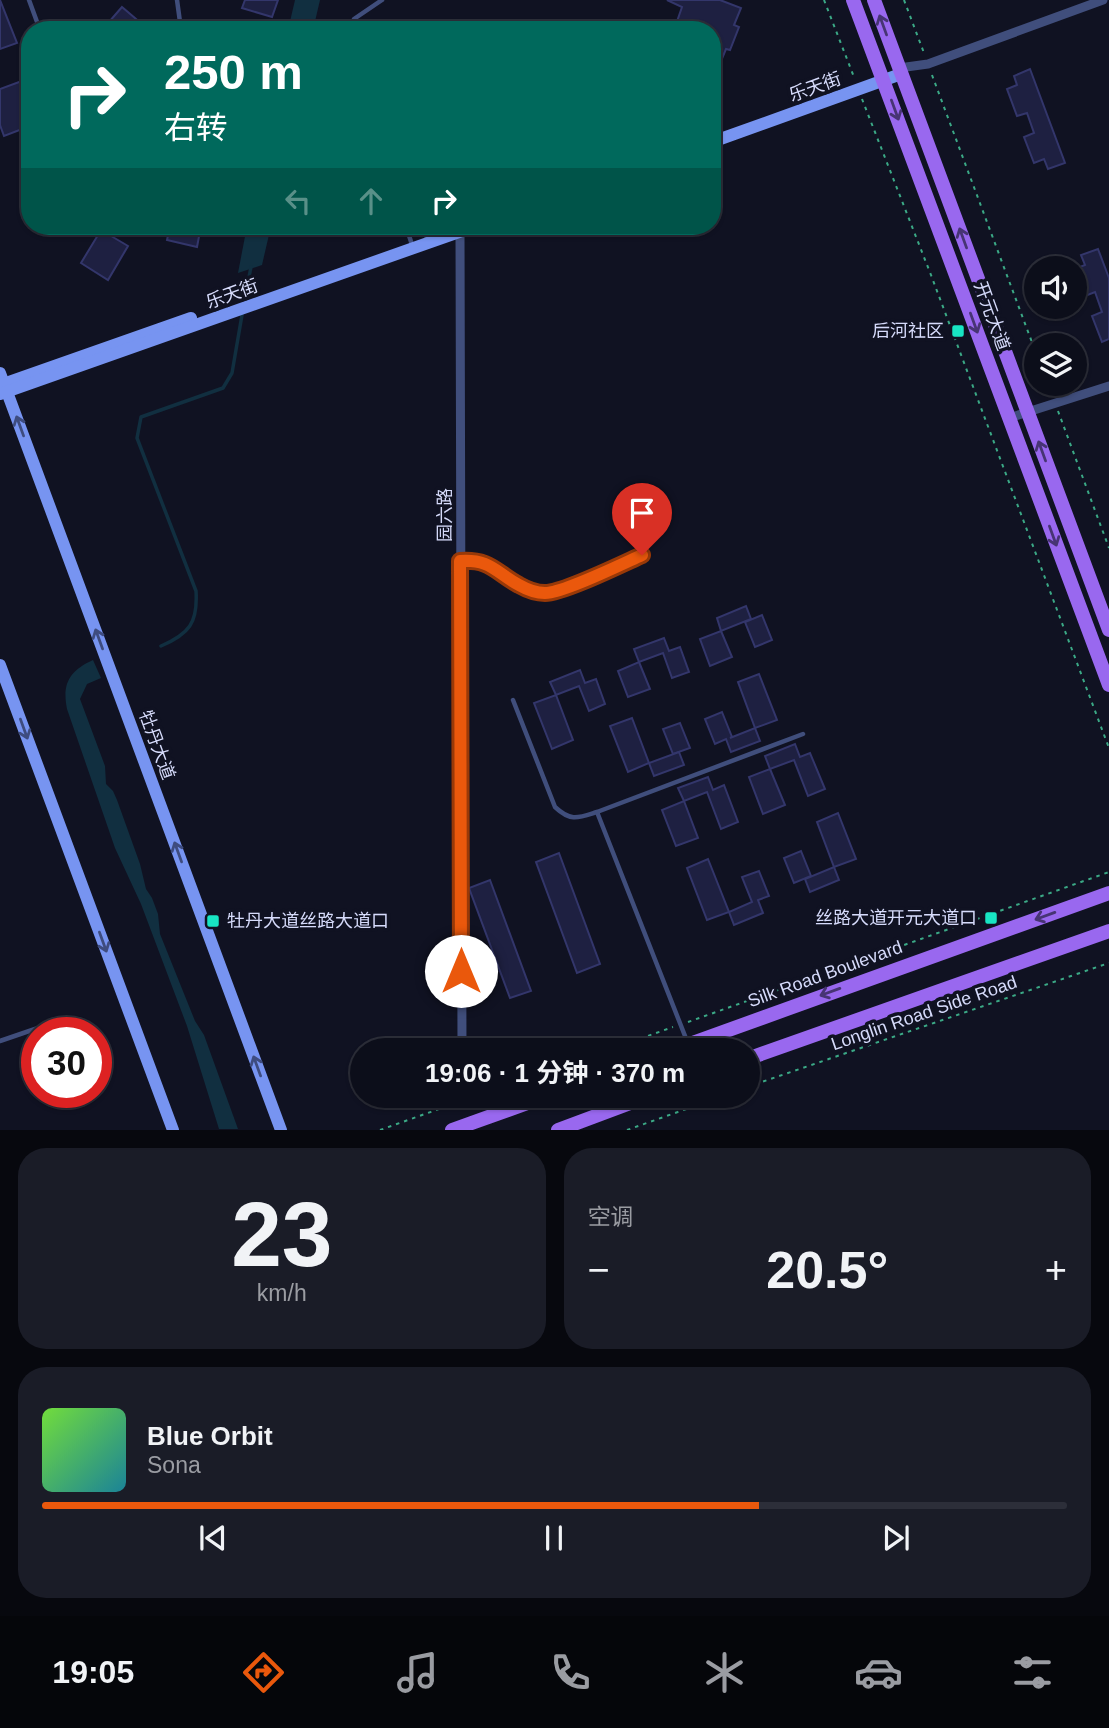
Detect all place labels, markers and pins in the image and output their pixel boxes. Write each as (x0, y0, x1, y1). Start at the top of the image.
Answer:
place label: 后河社区 (872, 321, 944, 341)
marker: 后河社区 (950, 323, 966, 339)
pin (612, 483, 672, 555)
place label: 丝路大道开元大道口 (815, 908, 977, 928)
marker: 丝路大道开元大道口 (983, 910, 999, 926)
place label: 牡丹大道丝路大道口 (227, 911, 389, 931)
marker: 牡丹大道丝路大道口 (205, 913, 221, 929)

